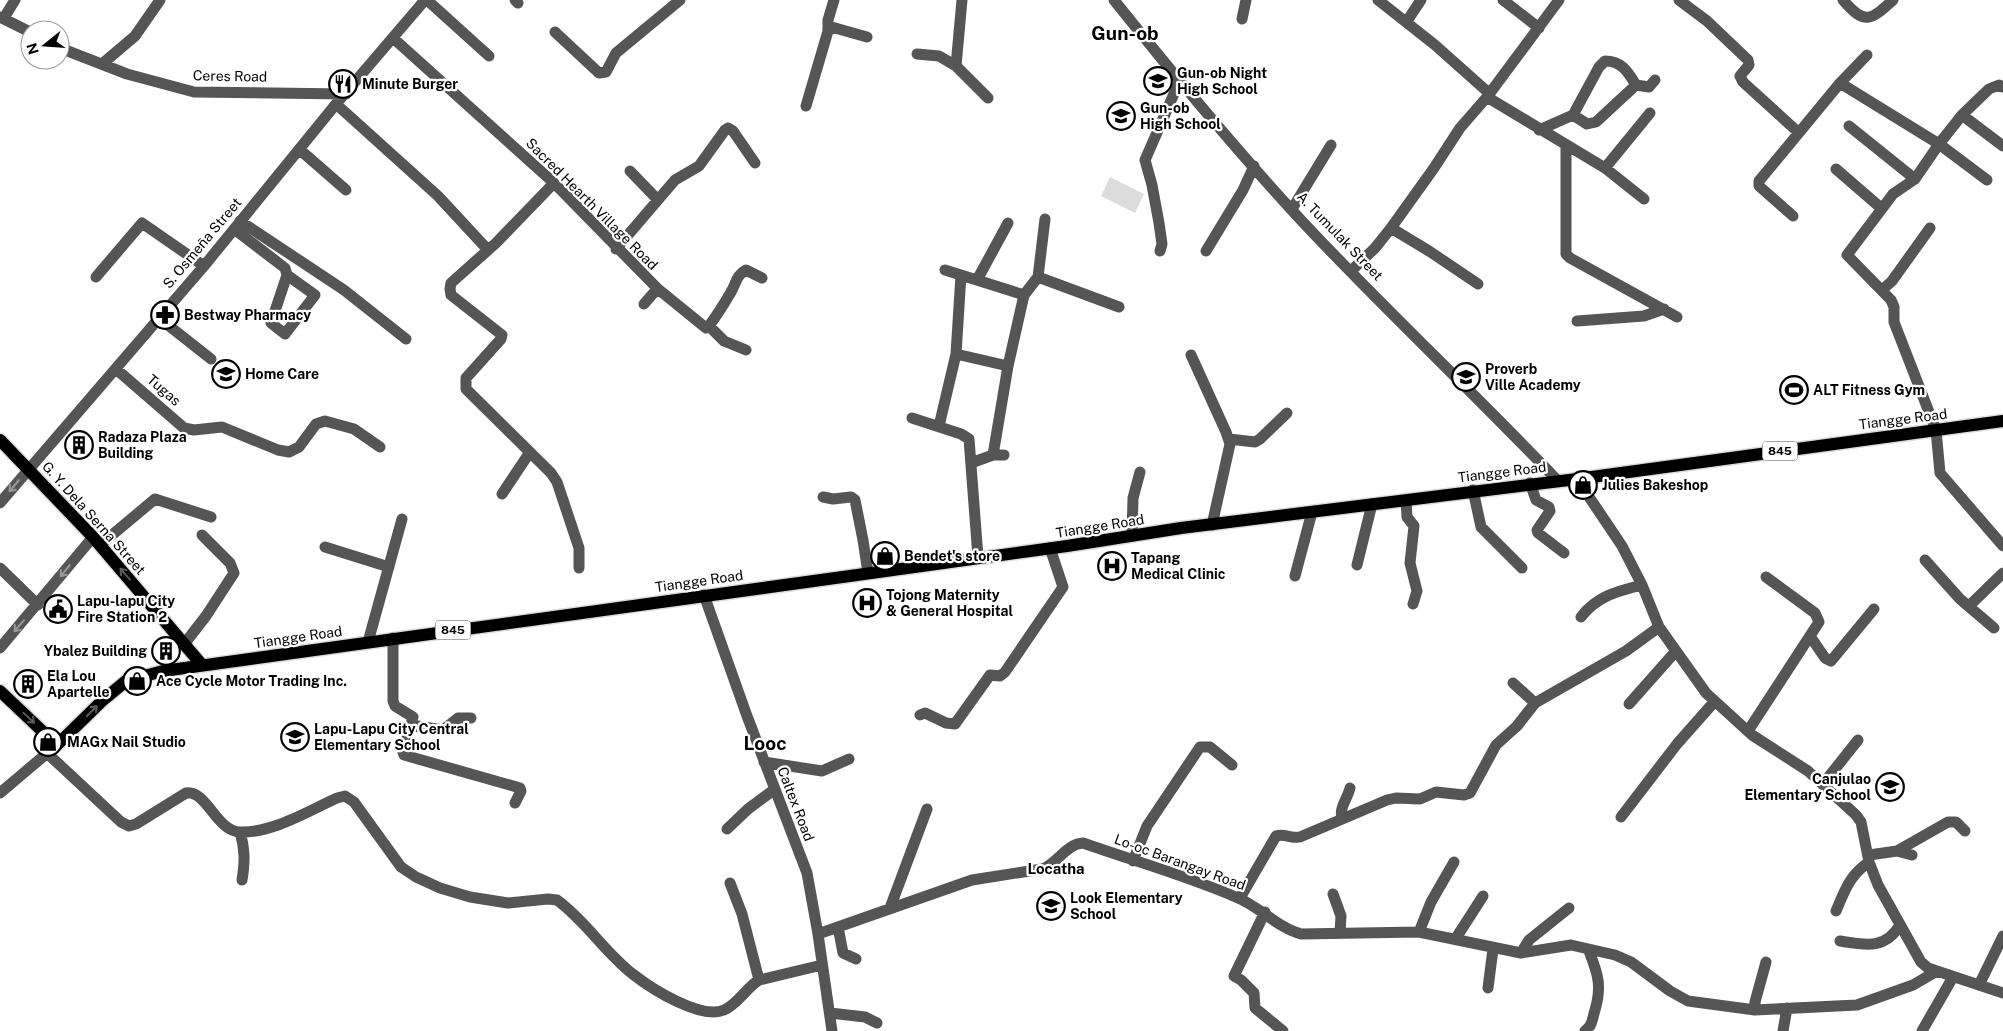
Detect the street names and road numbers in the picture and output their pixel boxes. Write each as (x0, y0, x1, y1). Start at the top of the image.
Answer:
street label: Ceres Road (193, 67, 267, 85)
street label: Sacred Hearth Village Road (523, 135, 661, 273)
street label: A. Tumulak Street (1294, 189, 1386, 283)
street label: S. Osmeña Street (160, 195, 244, 291)
street label: Tugas (144, 371, 184, 409)
street label: Tiangge Road (1858, 406, 1948, 432)
road number: 845 (1762, 442, 1798, 461)
street label: G. Y. Dela Serna Street (39, 458, 149, 578)
street label: Tiangge Road (1457, 459, 1547, 485)
street label: Tiangge Road (1055, 511, 1145, 541)
street label: Tiangge Road (654, 567, 744, 595)
road number: 845 (436, 620, 470, 640)
street label: Tiangge Road (253, 623, 343, 651)
street label: Caltex Road (775, 765, 817, 843)
street label: Lo-oc Barangay Road (1112, 831, 1248, 893)

